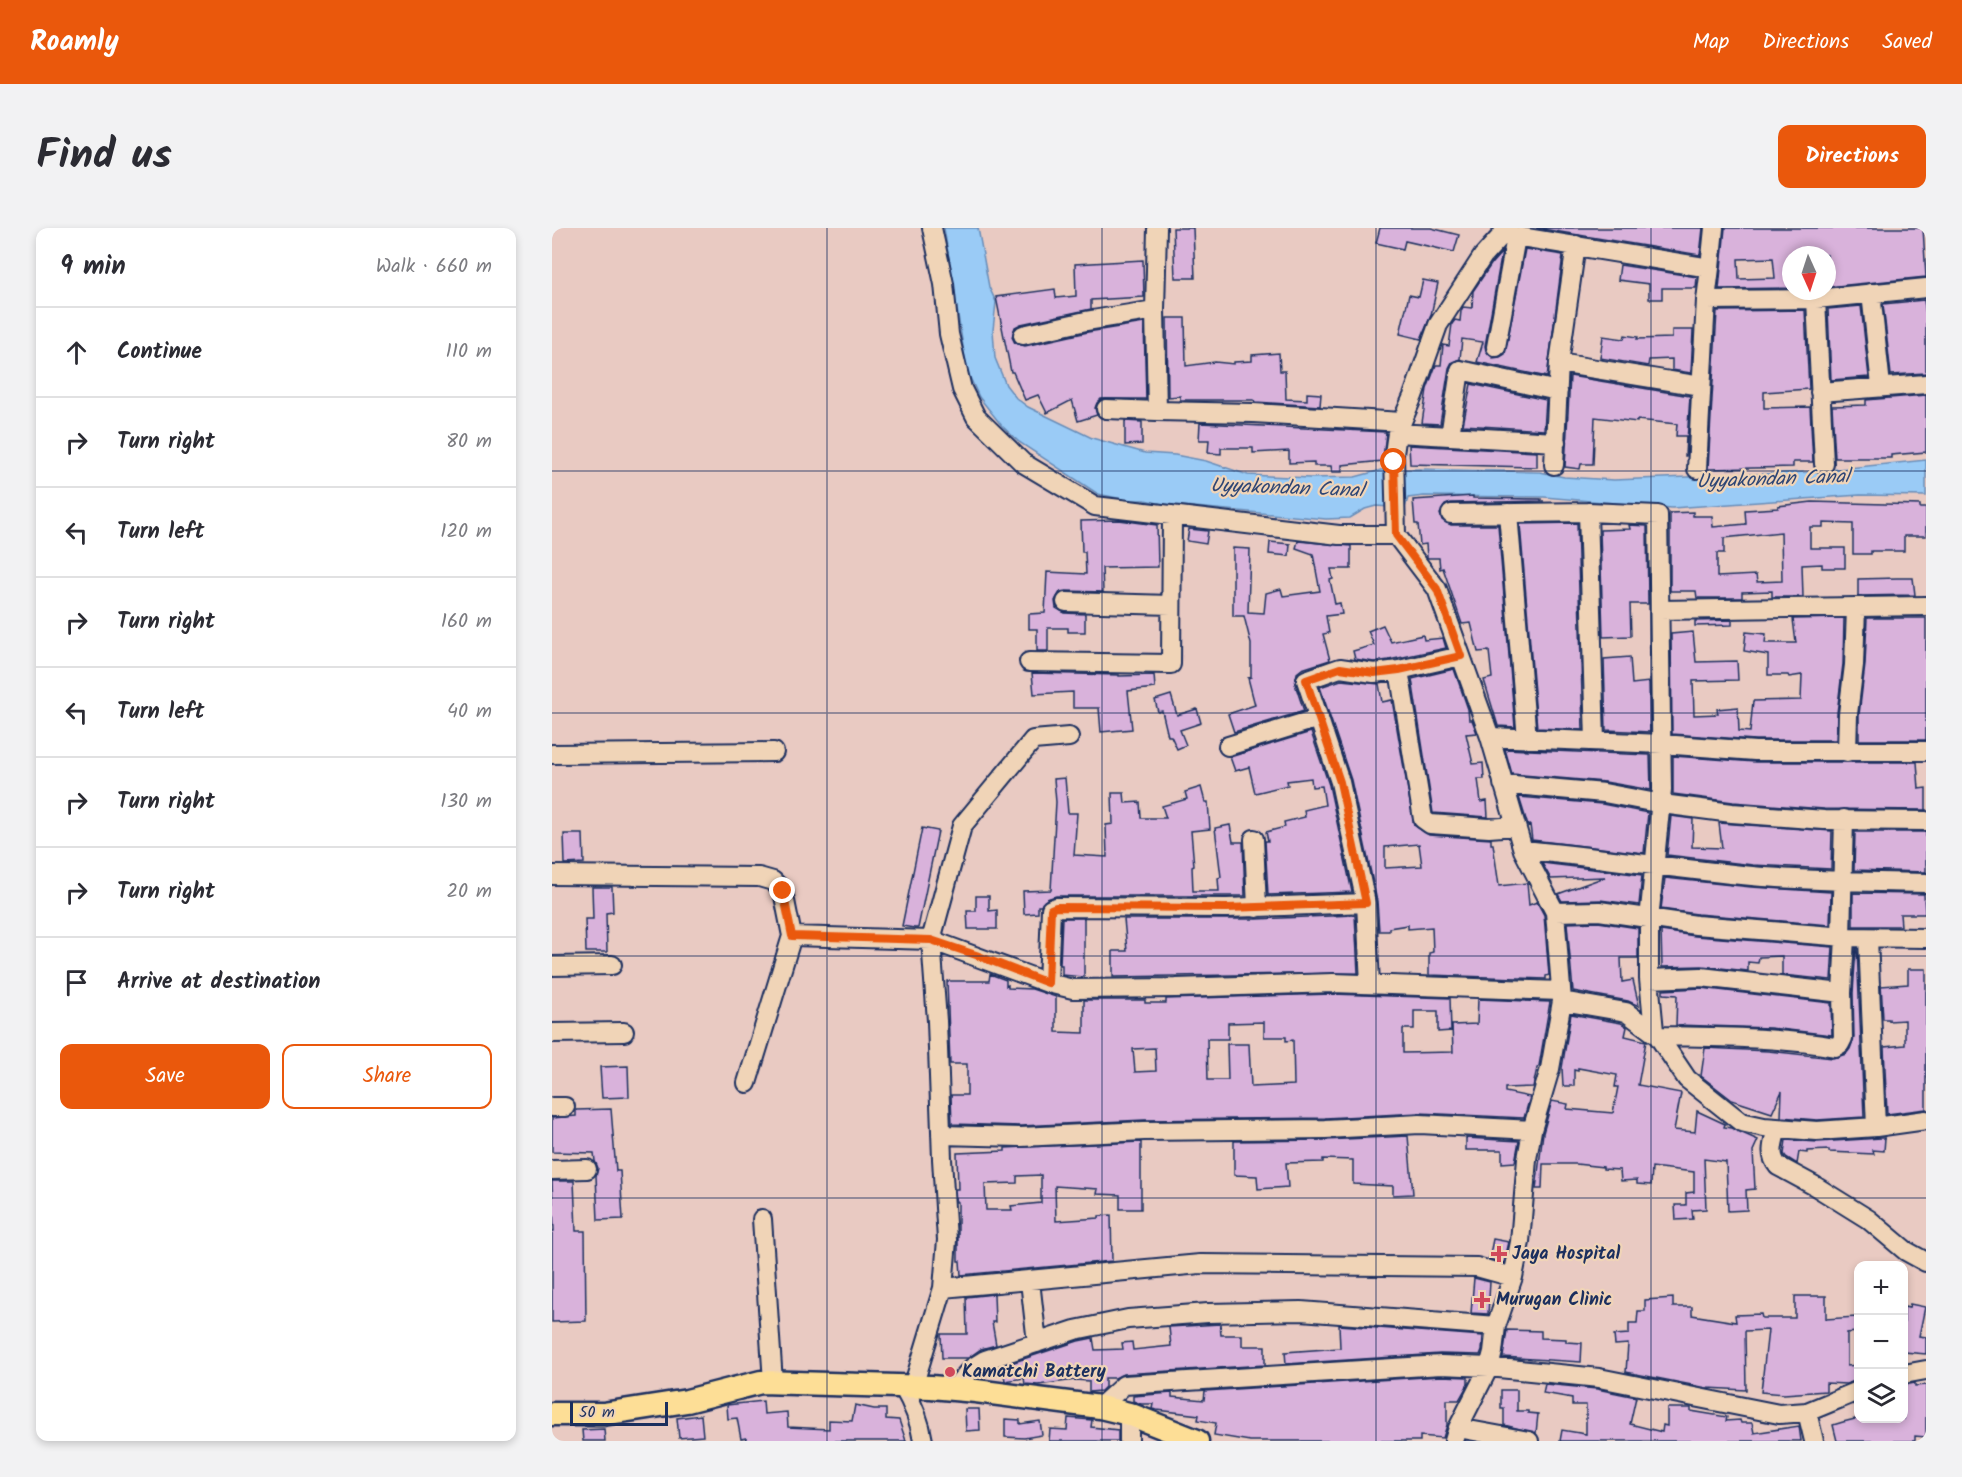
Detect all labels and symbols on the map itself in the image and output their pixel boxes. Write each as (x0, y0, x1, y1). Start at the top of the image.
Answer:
north arrow (1782, 246, 1836, 300)
route start (1380, 448, 1406, 474)
water label: Uyyakondan Canal (1696, 461, 1854, 499)
water label: Uyyakondan Canal (1210, 470, 1368, 508)
route end (769, 877, 795, 903)
place label: Jaya Hospital (1512, 1240, 1620, 1269)
marker: Jaya Hospital (1490, 1245, 1508, 1263)
place label: Murugan Clinic (1496, 1286, 1612, 1315)
marker: Murugan Clinic (1473, 1291, 1491, 1309)
place label: Kamatchi Battery (962, 1358, 1107, 1387)
marker: Kamatchi Battery (943, 1365, 957, 1379)
scale bar (570, 1399, 668, 1426)

